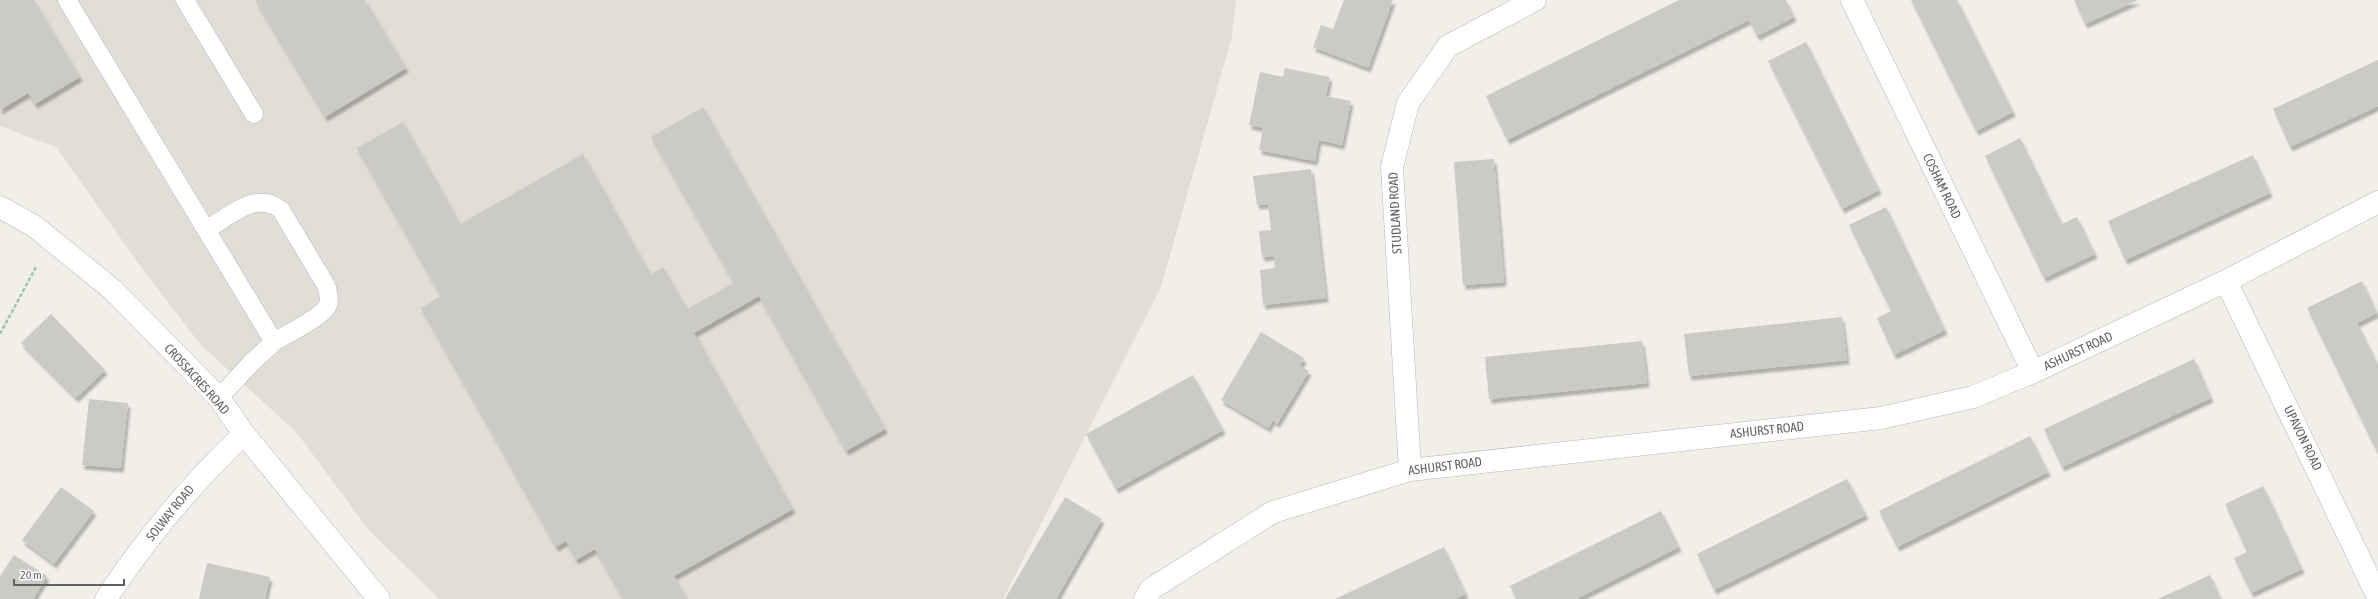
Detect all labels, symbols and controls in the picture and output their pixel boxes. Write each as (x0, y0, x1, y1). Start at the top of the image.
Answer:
street label: COSHAM ROAD (1920, 151, 1964, 221)
street label: STUDLAND ROAD (1385, 172, 1405, 254)
street label: ASHURST ROAD (2041, 329, 2115, 373)
street label: CROSSACRES ROAD (161, 341, 233, 417)
street label: UPAVON ROAD (2281, 403, 2325, 473)
street label: ASHURST ROAD (1729, 419, 1805, 441)
street label: ASHURST ROAD (1407, 454, 1483, 478)
street label: SOLWAY ROAD (143, 482, 197, 544)
scale bar (14, 561, 124, 587)
text: 20 m (20, 568, 42, 582)

